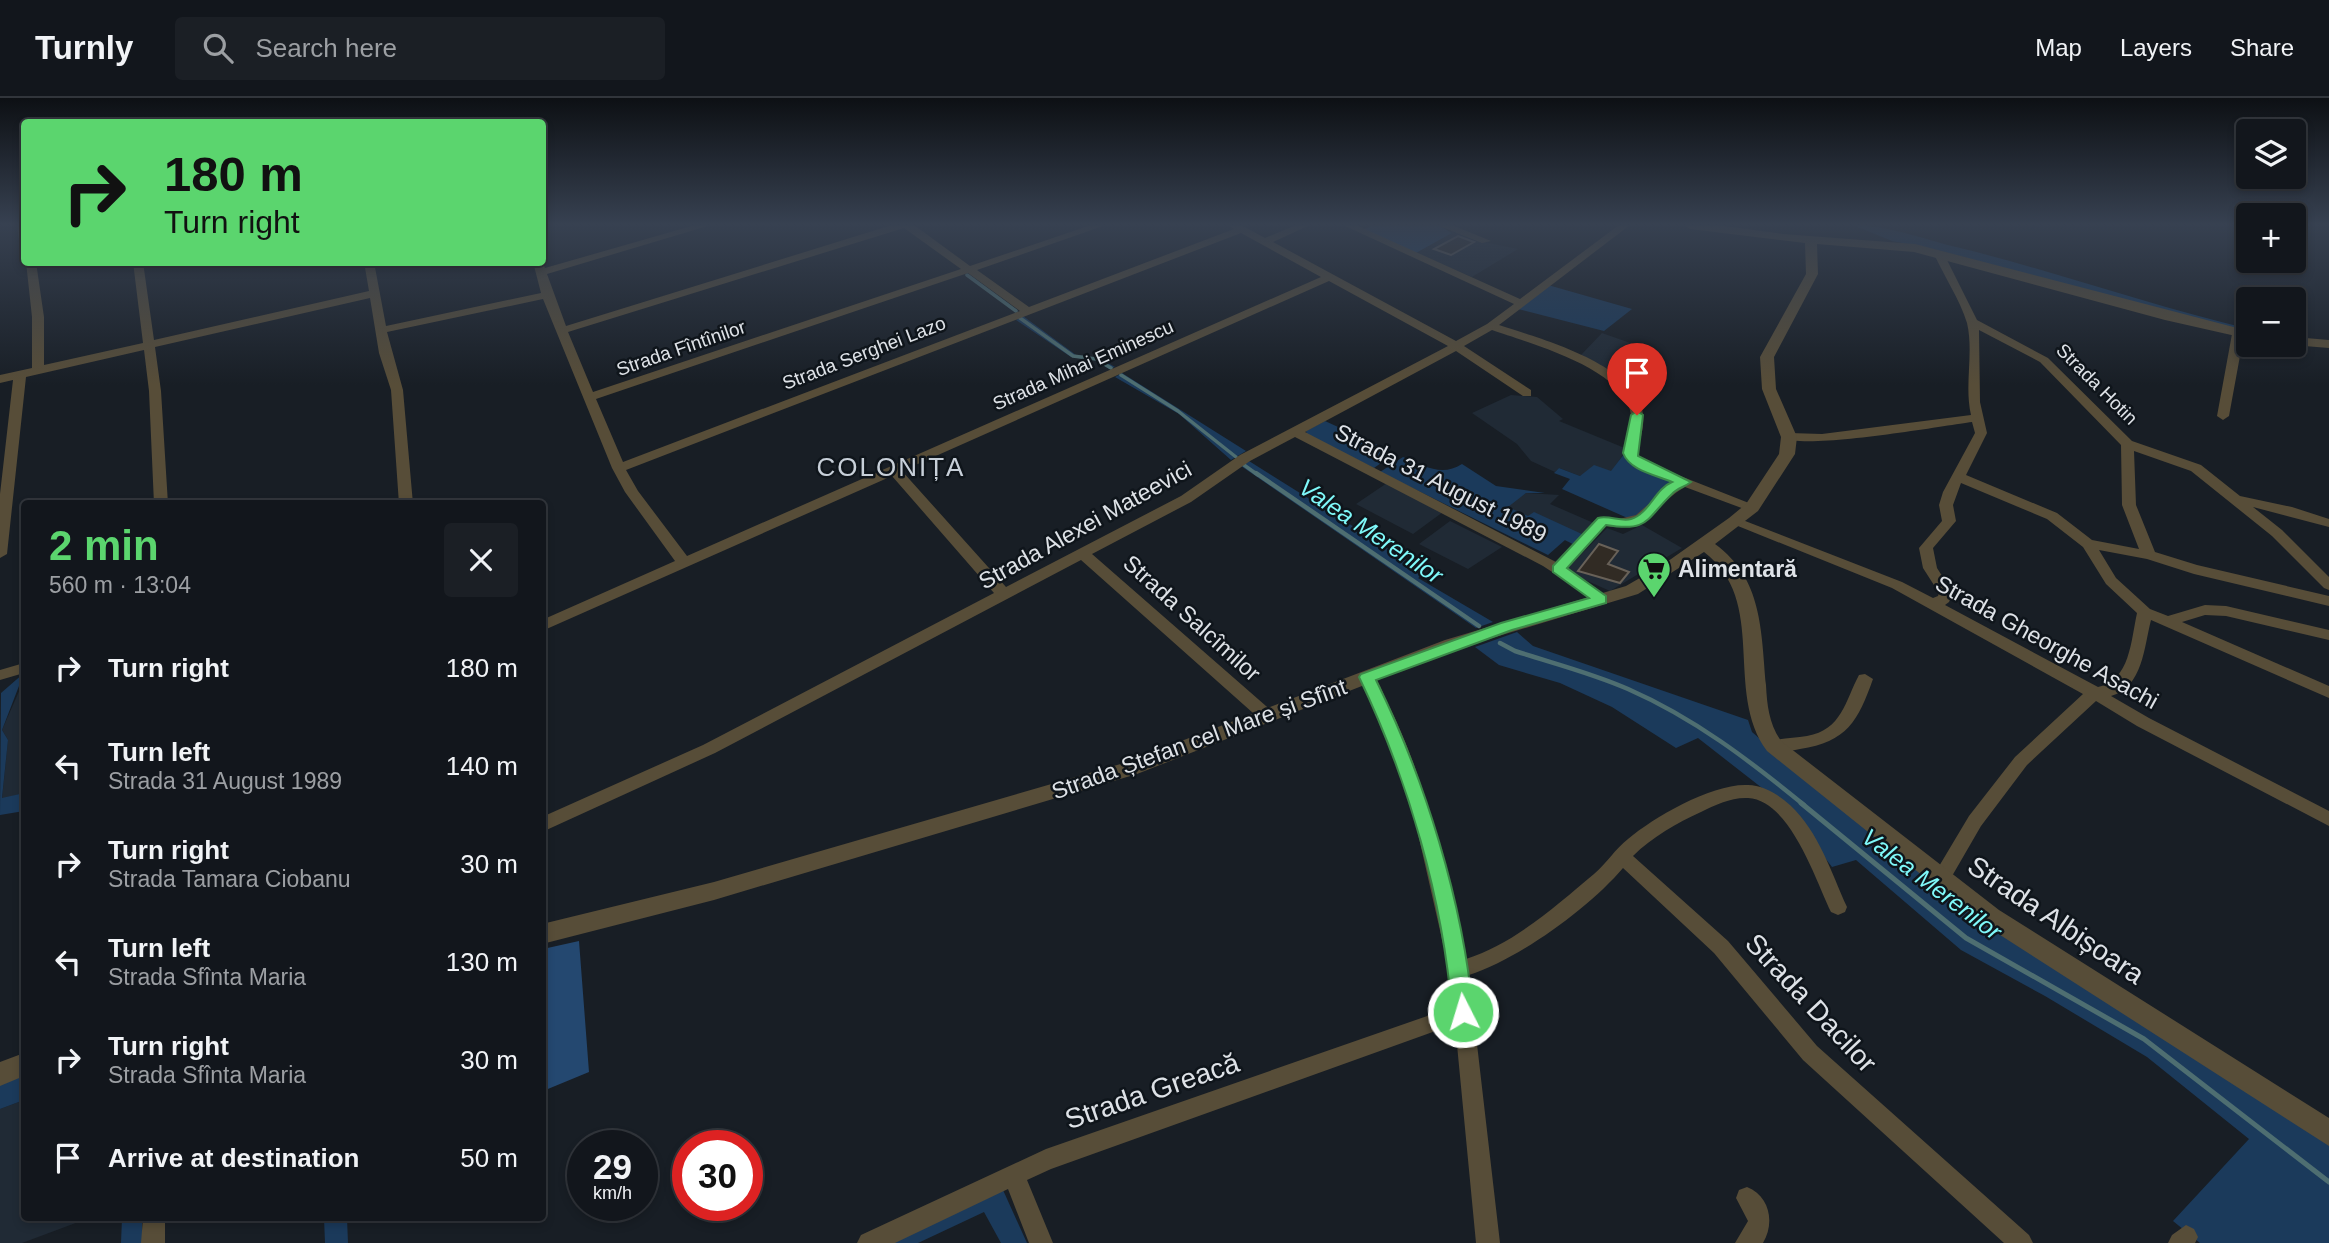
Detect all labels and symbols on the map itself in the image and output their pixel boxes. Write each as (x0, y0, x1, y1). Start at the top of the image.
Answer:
street label: Strada Serghei Lazo (779, 312, 949, 394)
street label: Strada Fîntînilor (614, 316, 749, 380)
street label: Strada Mihai Eminescu (989, 316, 1177, 414)
street label: Strada Hotin (2052, 339, 2142, 429)
pin (1607, 343, 1667, 415)
street label: Strada 31 August 1989 (1331, 418, 1551, 548)
district label: COLONIȚA (817, 452, 965, 482)
street label: Strada Alexei Mateevici (974, 456, 1196, 594)
water label: Valea Merenilor (1294, 473, 1449, 589)
street label: Strada Salcîmilor (1118, 550, 1266, 686)
supermarket icon: Alimentară (1635, 550, 1673, 599)
place label: Alimentară (1678, 556, 1797, 582)
street label: Strada Gheorghe Asachi (1931, 570, 2163, 714)
street label: Strada Ștefan cel Mare și Sfînt (1048, 673, 1351, 805)
water label: Valea Merenilor (1857, 823, 2008, 946)
street label: Strada Albișoara (1962, 850, 2150, 991)
street label: Strada Dacilor (1739, 928, 1883, 1078)
position arrow (1426, 975, 1500, 1049)
street label: Strada Greacă (1061, 1047, 1244, 1135)
speed limit sign: 30 (672, 1130, 763, 1221)

